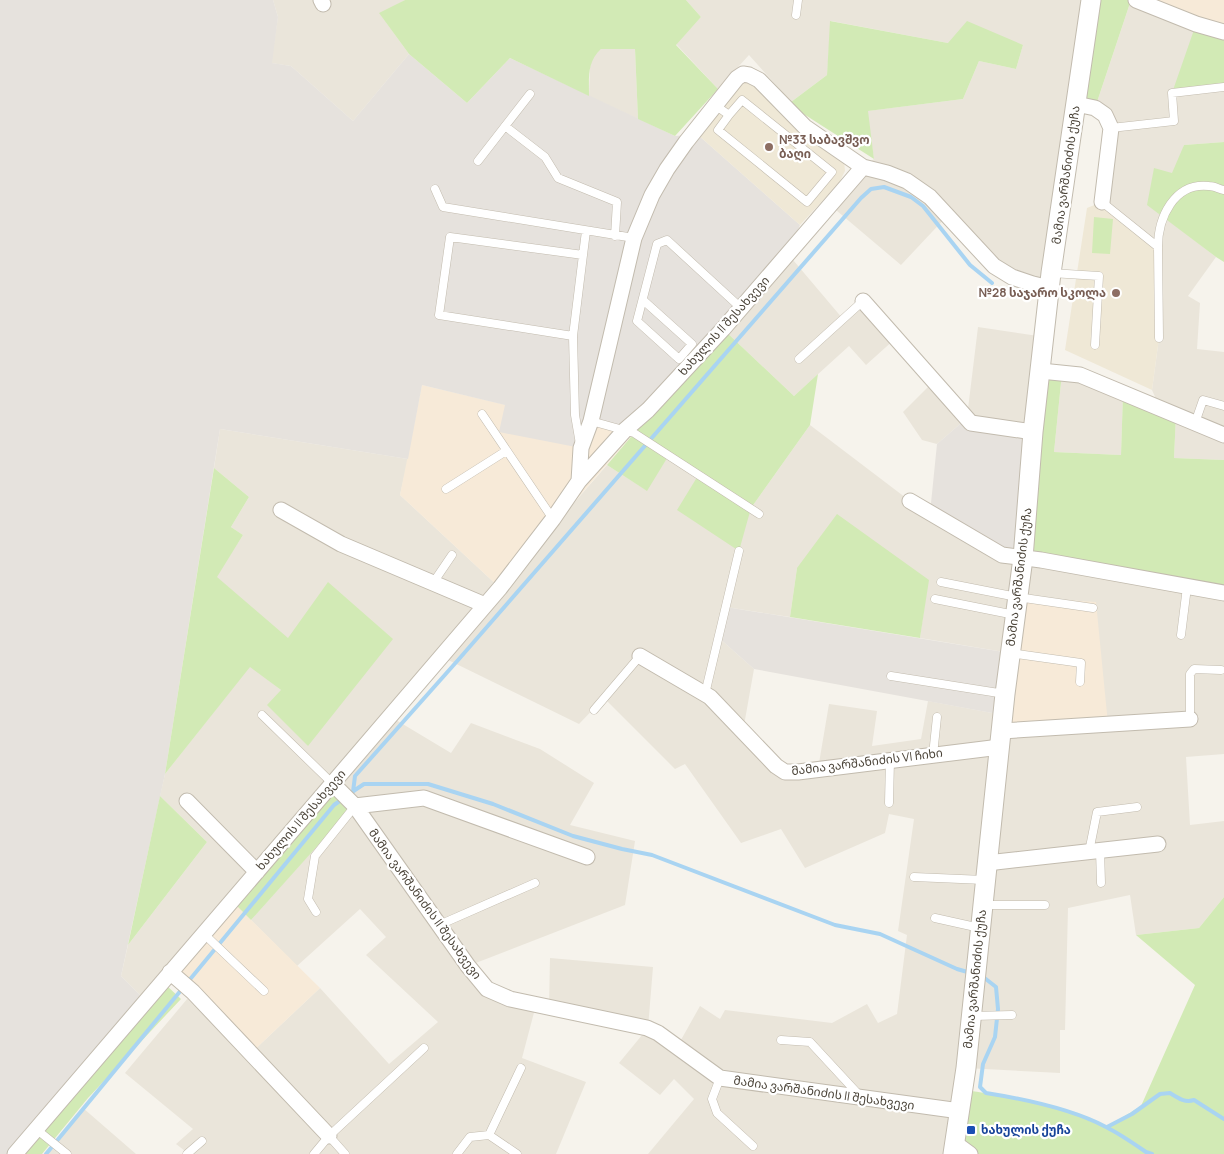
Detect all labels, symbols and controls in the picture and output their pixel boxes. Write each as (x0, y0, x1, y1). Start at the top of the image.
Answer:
street label: მამია ვარშანიძის ქუჩა (1047, 105, 1084, 245)
place label: №33 საბავშვო ბაღი (779, 131, 870, 162)
marker: №33 საბავშვო ბაღი (763, 141, 775, 153)
street label: ხახულის II შესახვევი (674, 272, 773, 379)
place label: №28 საჯარო სკოლა (978, 284, 1106, 301)
marker: №28 საჯარო სკოლა (1110, 287, 1122, 299)
street label: მამია ვარშანიძის ქუჩა (1002, 507, 1035, 647)
street label: მამია ვარშანიძის VI ჩიხი (790, 744, 944, 779)
street label: ხახულის II შესახვევი (252, 765, 349, 874)
street label: მამია ვარშანიძის II შესახვევი (365, 825, 486, 983)
street label: მამია ვარშანიძის ქუჩა (959, 909, 990, 1049)
street label: მამია ვარშანიძის II შესახვევი (733, 1071, 916, 1114)
place label: ხახულის ქუჩა (981, 1121, 1071, 1138)
marker: ხახულის ქუჩა (965, 1124, 977, 1136)

